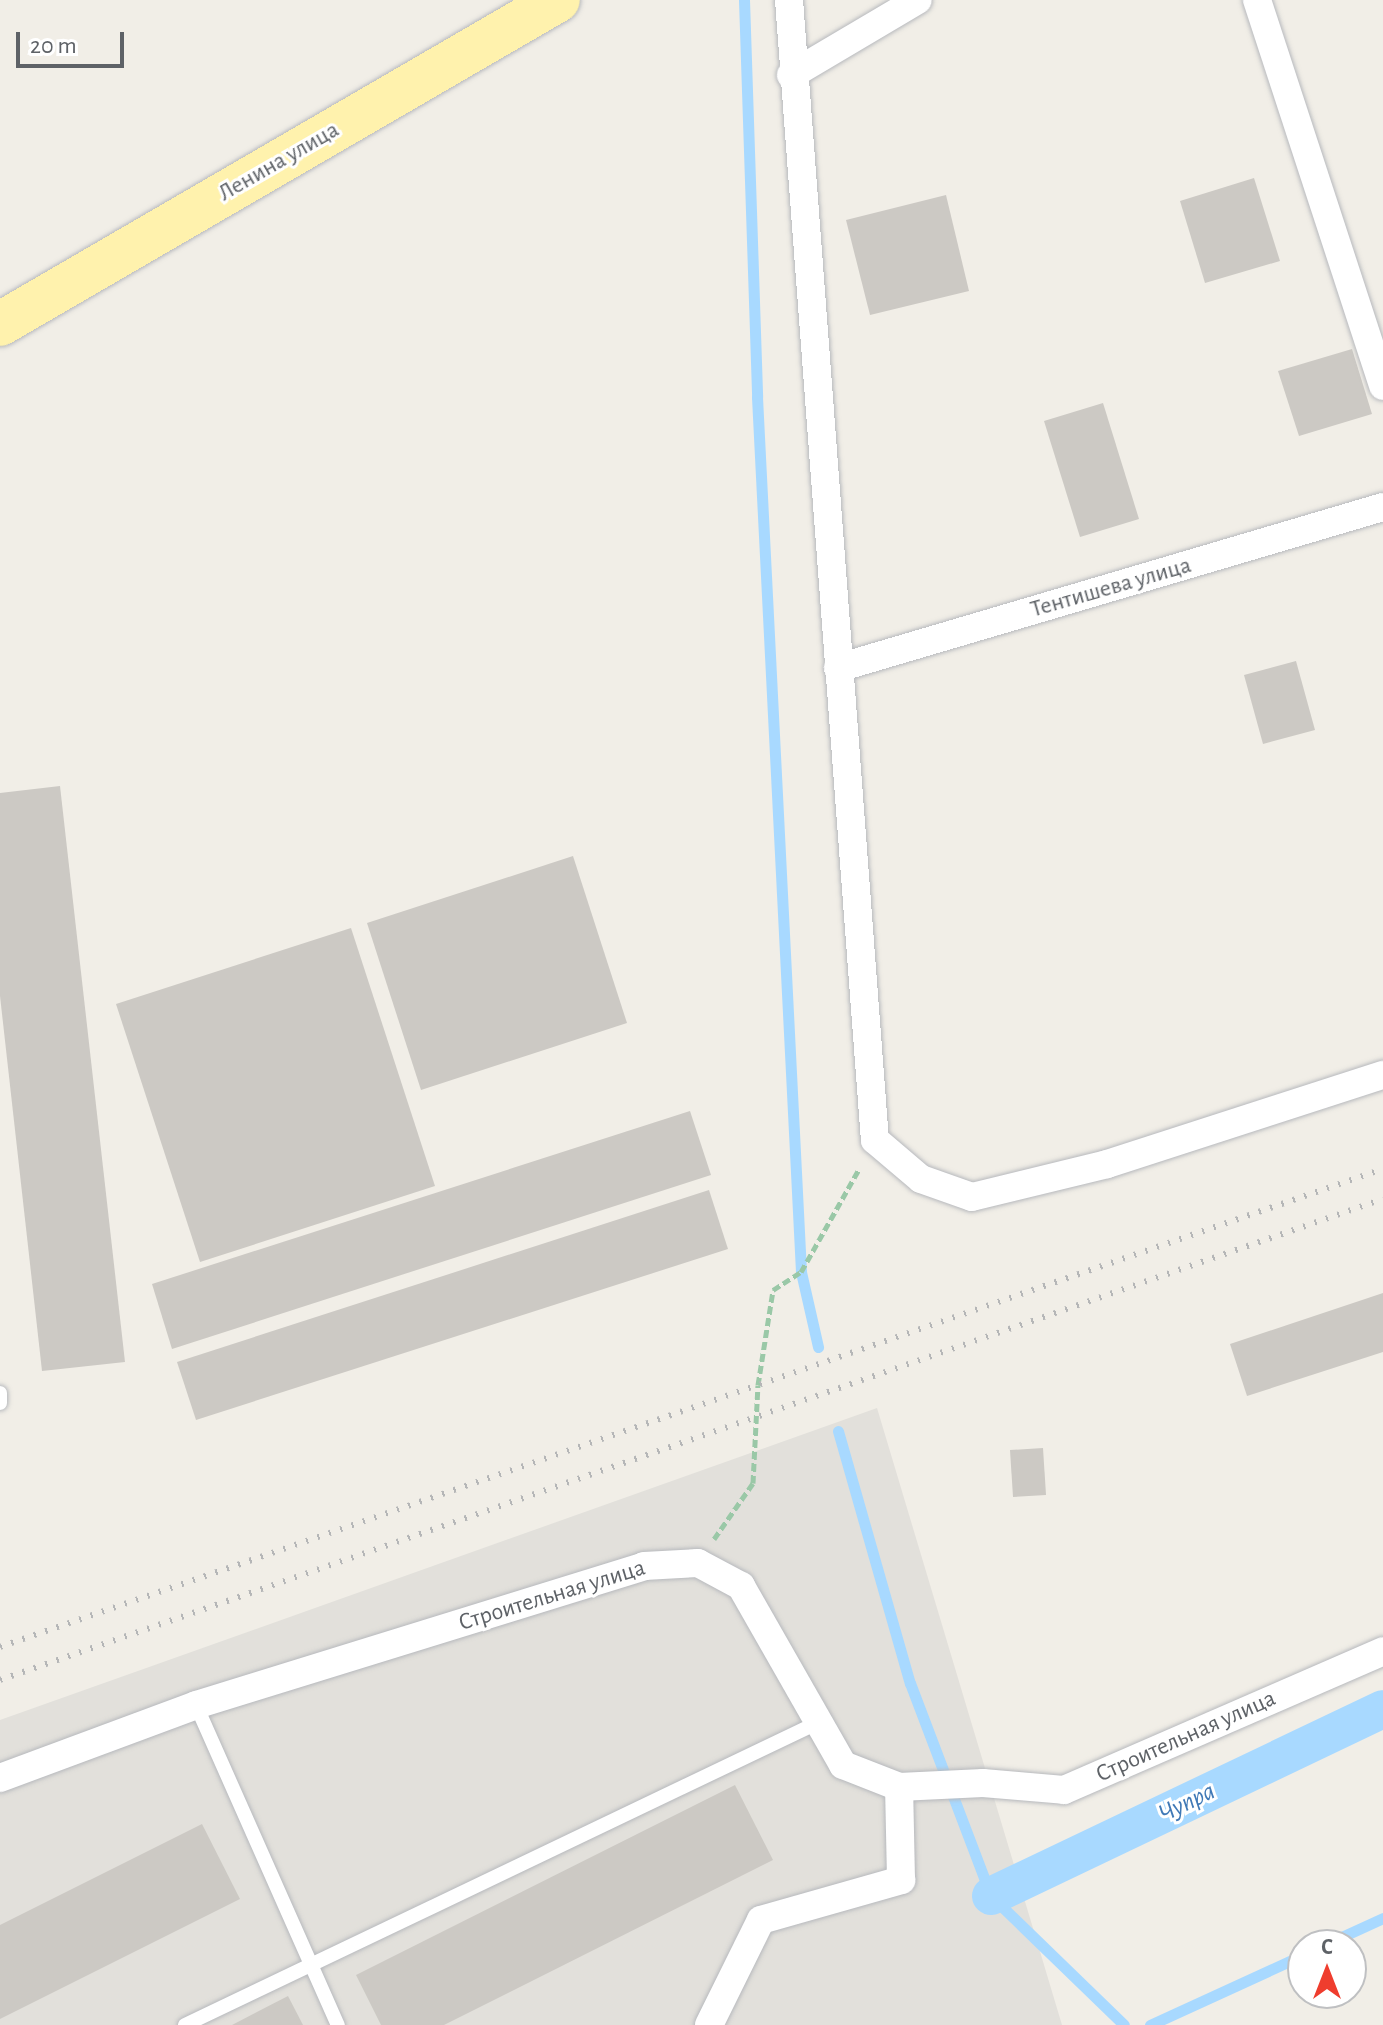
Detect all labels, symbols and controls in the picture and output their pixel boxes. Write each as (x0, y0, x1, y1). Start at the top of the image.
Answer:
scale bar (20, 16, 128, 66)
text: 20 m (30, 34, 77, 58)
street label: Ленина улица (213, 116, 345, 208)
street label: Тентишева улица (1027, 551, 1195, 625)
street label: Строительная улица (455, 1554, 649, 1638)
street label: Строительная улица (1092, 1684, 1280, 1790)
water label: Чупра (1154, 1776, 1220, 1830)
north arrow (1287, 1929, 1367, 2009)
text: С (1321, 1936, 1333, 1958)

